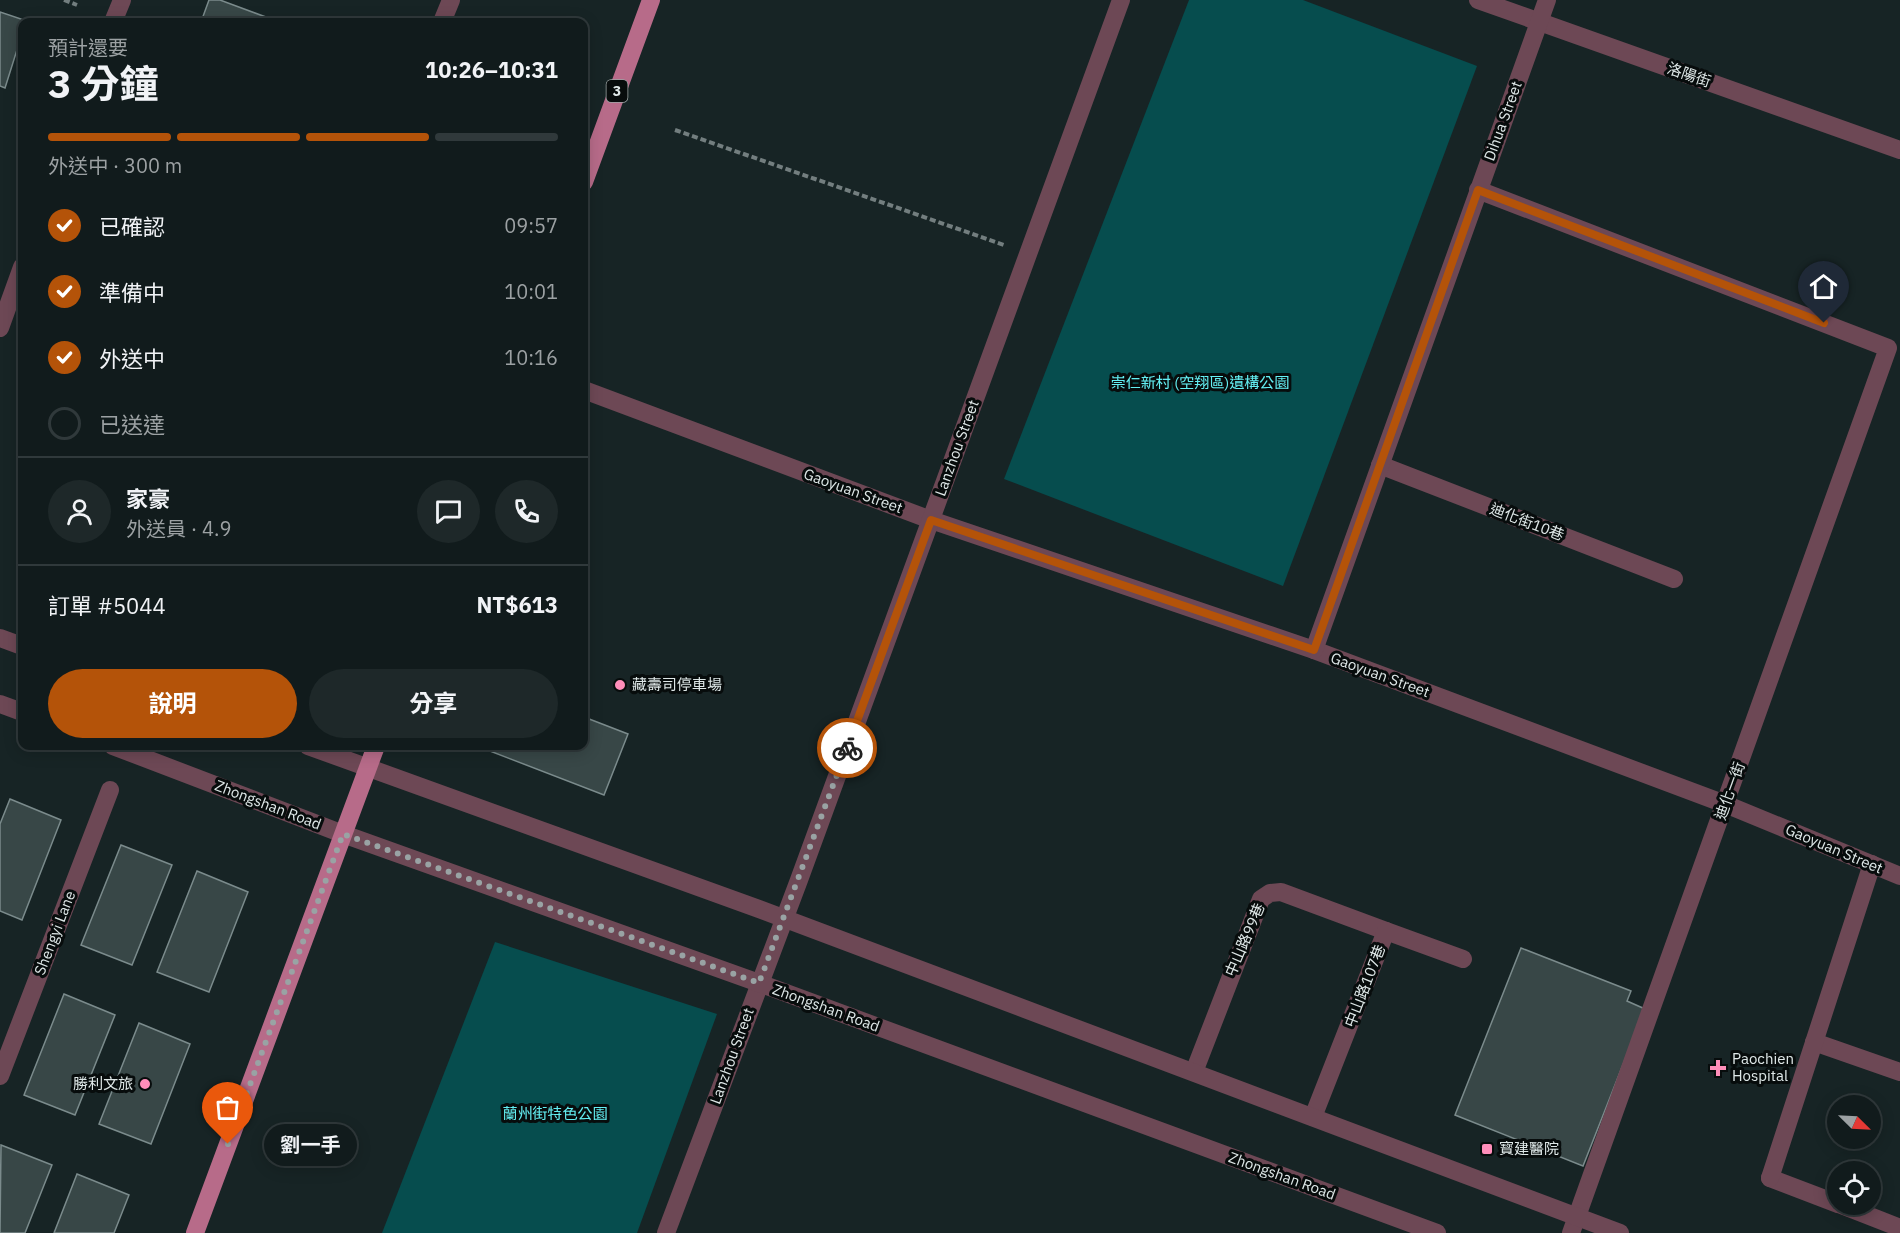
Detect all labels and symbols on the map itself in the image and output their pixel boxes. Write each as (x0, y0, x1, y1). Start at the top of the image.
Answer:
street label: 洛陽街 (1665, 58, 1714, 91)
street label: Dihua Street (1479, 78, 1526, 163)
road number: 3 (606, 80, 628, 102)
pin (1798, 261, 1849, 323)
park label: 崇仁新村 (空翔區)遺構公園 (1111, 373, 1289, 392)
street label: Lanzhou Street (930, 397, 983, 499)
street label: Gaoyuan Street (801, 464, 905, 517)
street label: 迪化街10巷 (1487, 499, 1567, 544)
street label: Gaoyuan Street (1328, 648, 1432, 701)
place label: 藏壽司停車場 (632, 675, 722, 694)
marker: 藏壽司停車場 (613, 678, 627, 692)
courier (817, 718, 877, 778)
street label: 迪化一街 (1710, 759, 1749, 822)
street label: Zhongshan Road (212, 776, 324, 834)
street label: Gaoyuan Street (1783, 819, 1886, 878)
street label: Shengyi Lane (30, 888, 79, 978)
street label: 中山路99巷 (1221, 900, 1269, 979)
street label: 中山路107巷 (1340, 942, 1389, 1030)
street label: Zhongshan Road (770, 979, 882, 1036)
street label: Lanzhou Street (705, 1005, 758, 1107)
place label: Paochien Hospital (1732, 1049, 1794, 1085)
marker: Paochien Hospital (1709, 1059, 1727, 1077)
place label: 勝利文旅 (73, 1074, 133, 1093)
marker: 勝利文旅 (138, 1077, 152, 1091)
pin (202, 1082, 253, 1144)
north arrow (1827, 1095, 1881, 1149)
park label: 蘭州街特色公園 (502, 1104, 608, 1123)
callout: 劉一手 (264, 1123, 357, 1165)
place label: 寳建醫院 (1499, 1139, 1559, 1158)
marker: 寳建醫院 (1480, 1142, 1494, 1156)
street label: Zhongshan Road (1226, 1147, 1338, 1204)

